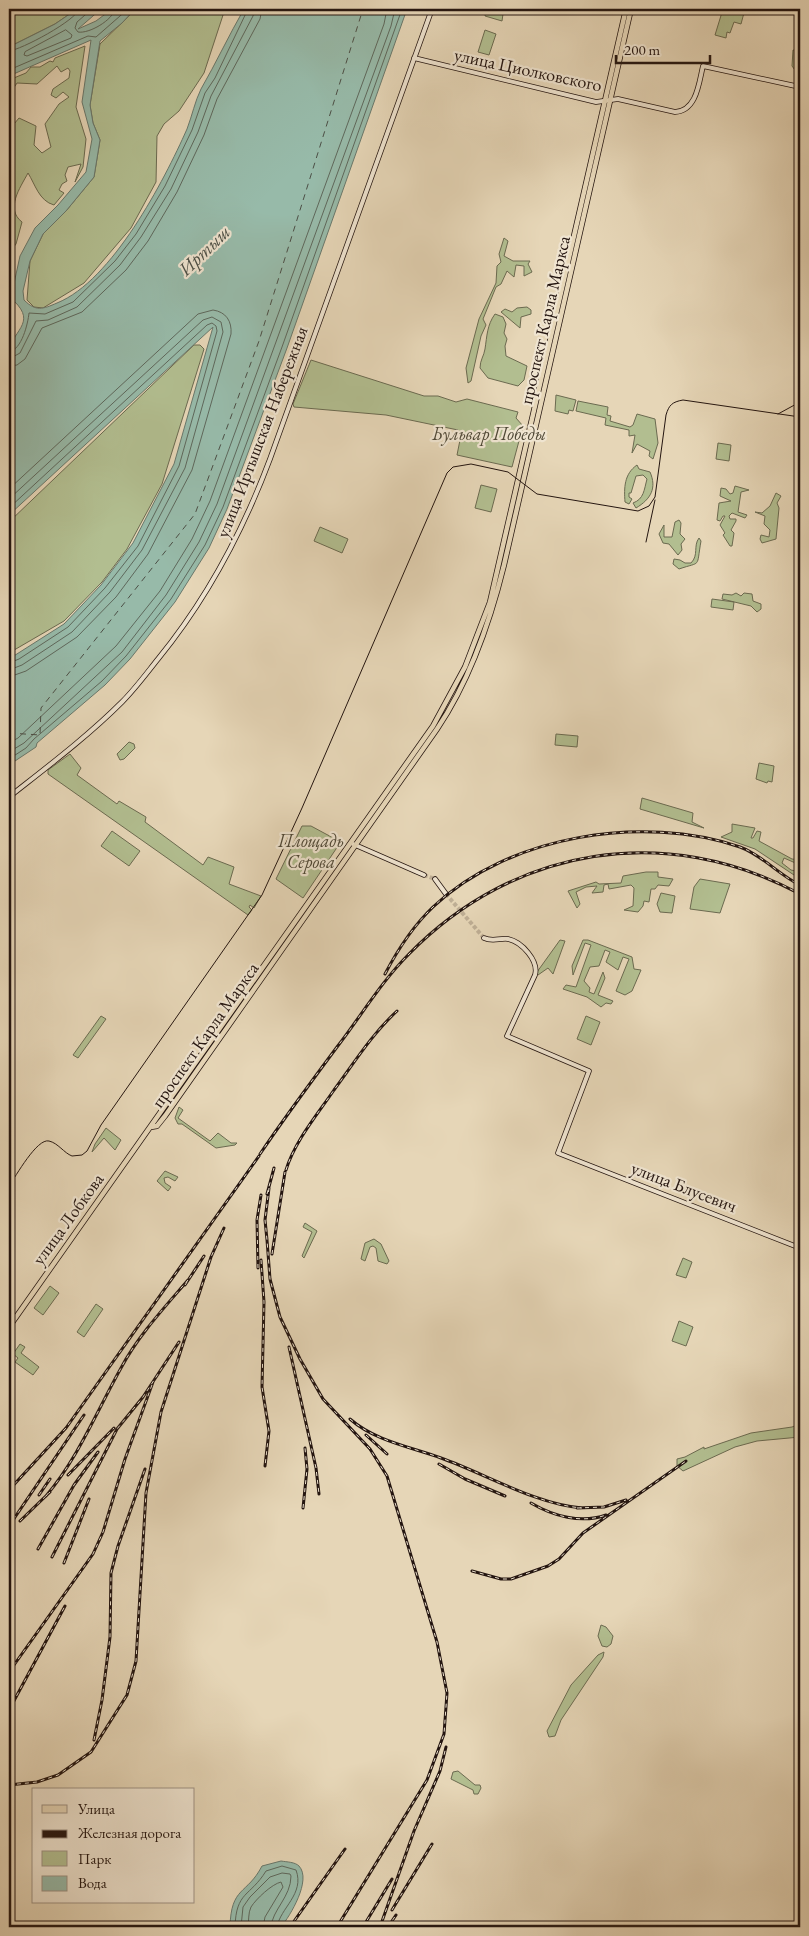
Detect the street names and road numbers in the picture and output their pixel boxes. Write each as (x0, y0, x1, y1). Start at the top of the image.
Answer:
street label: улица Циолковского (452, 43, 604, 96)
street label: проспект Карла Маркса (514, 233, 575, 406)
street label: улица Иртышская Набережная (211, 323, 313, 541)
street label: проспект Карла Маркса (146, 957, 264, 1112)
street label: улица Блусевич (628, 1156, 740, 1217)
street label: улица Лобкова (27, 1168, 109, 1269)

